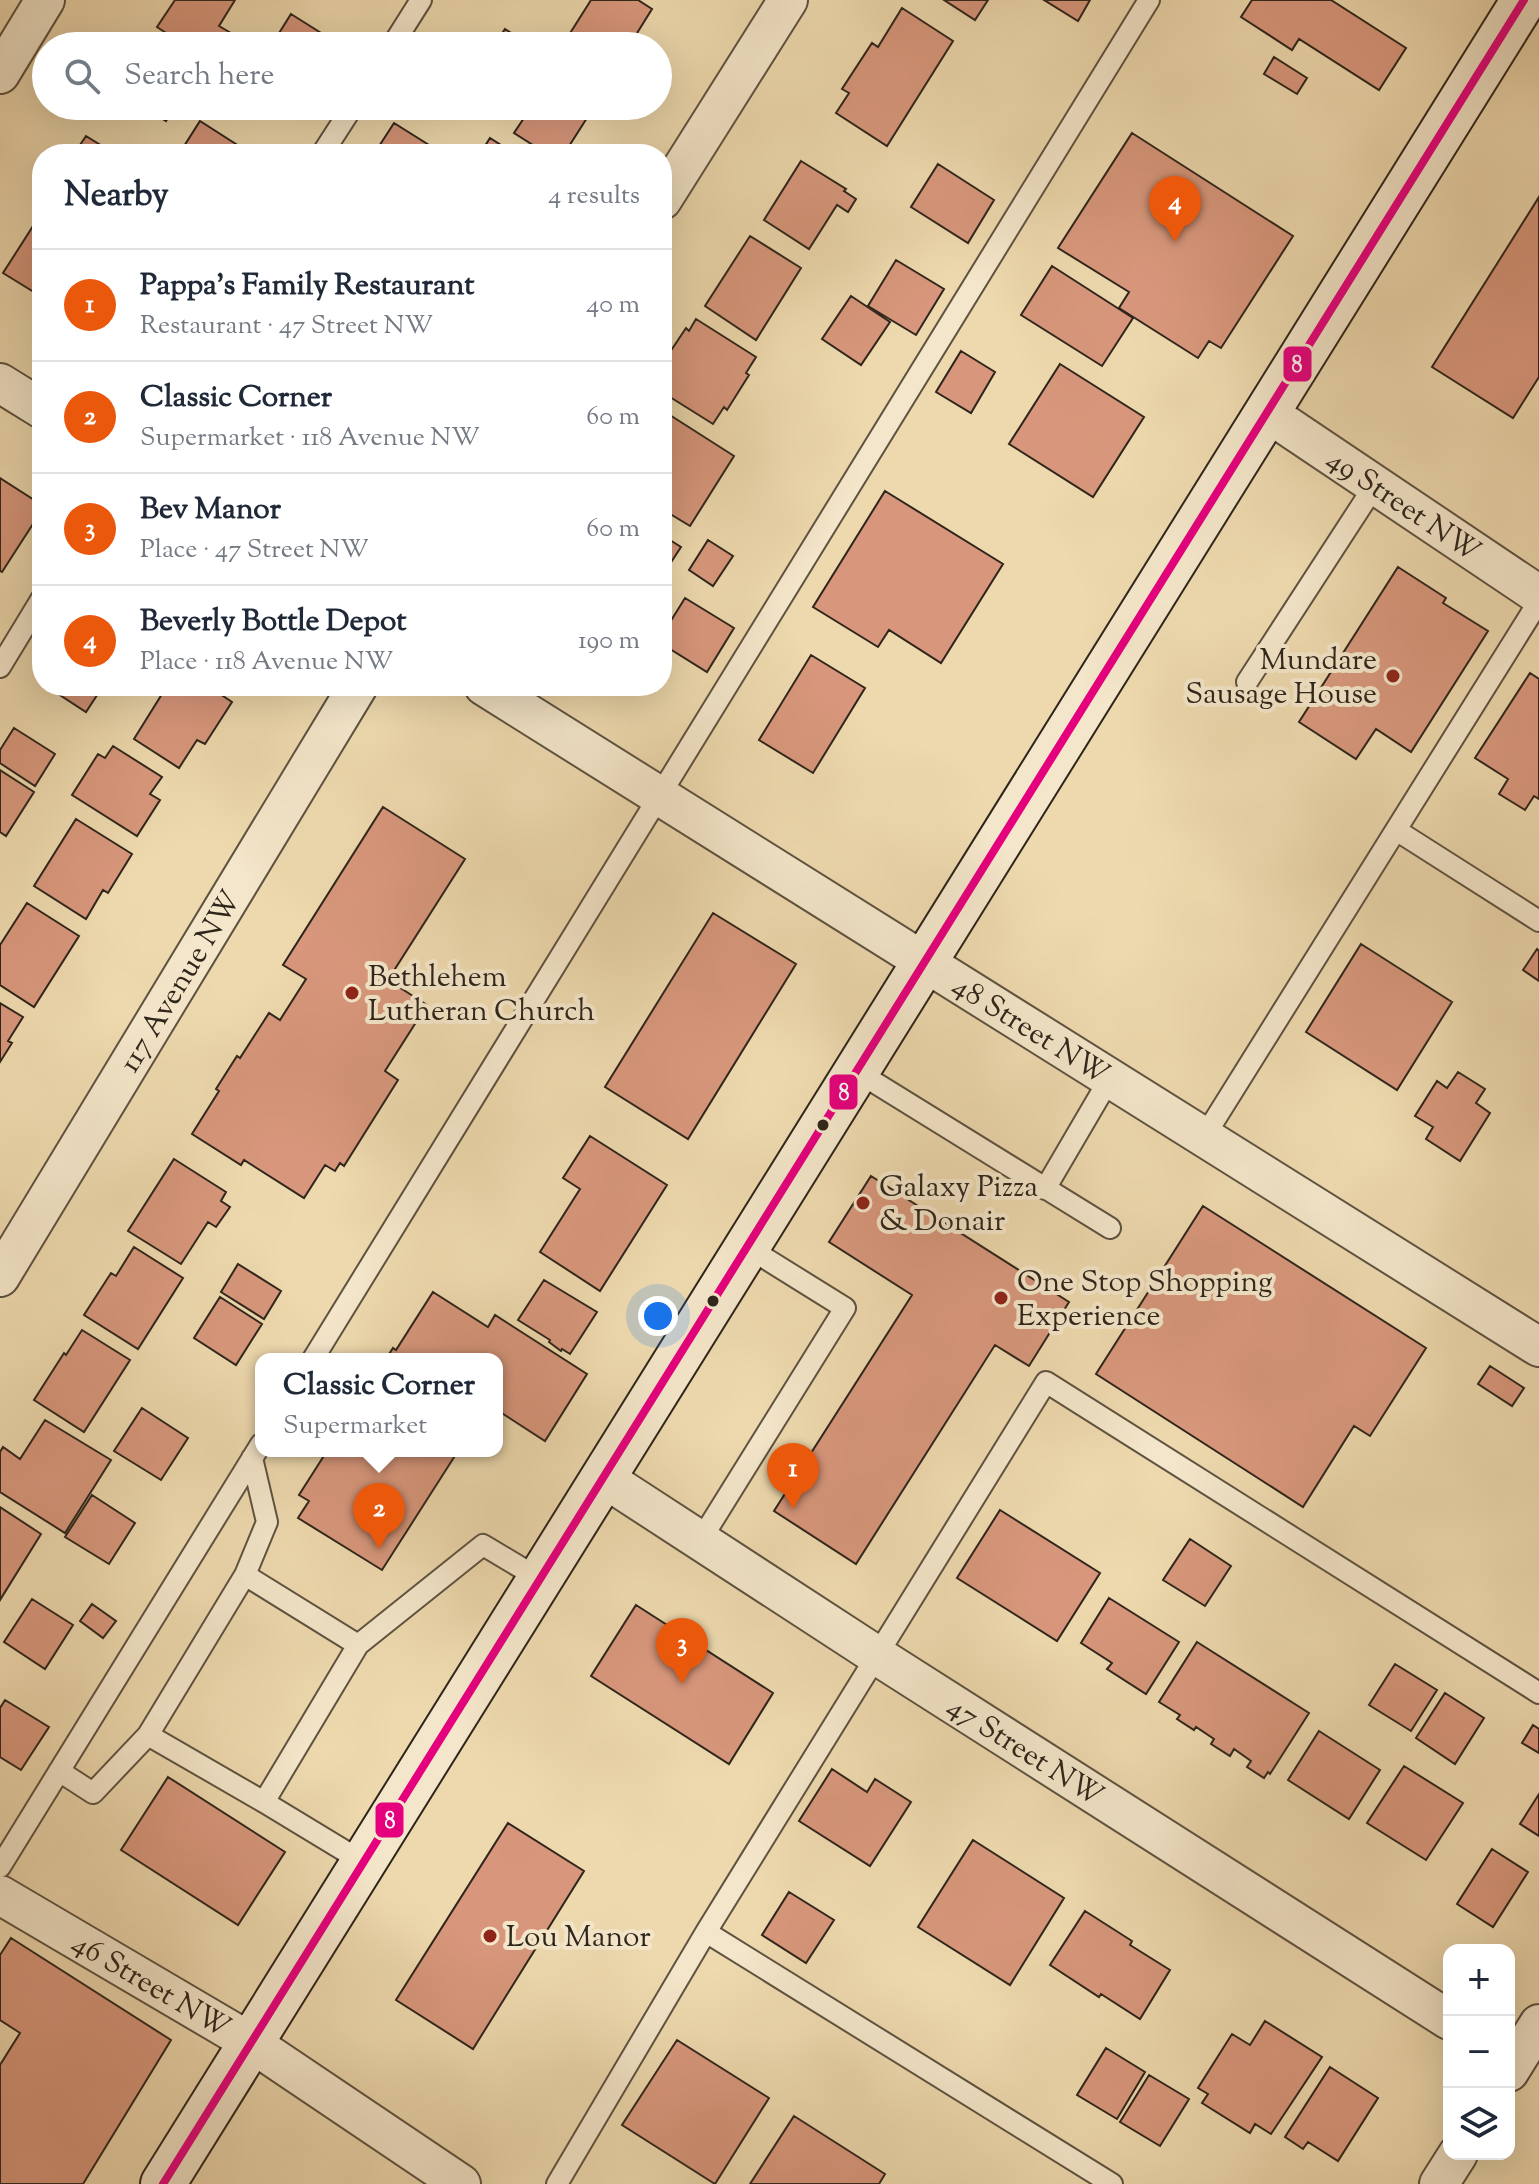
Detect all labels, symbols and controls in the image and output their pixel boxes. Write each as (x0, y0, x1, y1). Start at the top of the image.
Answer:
search box (32, 32, 672, 120)
icon: search (60, 54, 104, 98)
text: Search here (124, 55, 274, 98)
text: Nearby (64, 172, 169, 221)
pin: 4 (1149, 176, 1201, 242)
text: 4 results (548, 178, 640, 215)
text: Pappa's Family Restaurant (140, 265, 475, 308)
text: 1 (86, 287, 94, 324)
text: 40 m (586, 287, 640, 324)
text: Restaurant · 47 Street NW (140, 308, 433, 345)
line badge: 8 (1282, 345, 1313, 383)
text: 8 (1291, 351, 1303, 383)
text: Classic Corner (140, 377, 332, 420)
text: 2 (84, 399, 96, 436)
text: 60 m (586, 399, 640, 436)
text: Supermarket · 118 Avenue NW (140, 420, 480, 457)
street label: 49 Street NW (1317, 439, 1488, 574)
text: Bev Manor (140, 489, 281, 532)
text: 3 (85, 511, 95, 548)
text: 60 m (586, 511, 640, 548)
text: Place · 47 Street NW (140, 532, 369, 569)
text: Beverly Bottle Depot (140, 601, 406, 644)
text: 4 (83, 623, 97, 660)
text: 190 m (578, 623, 640, 660)
place label: Mundare Sausage House (1185, 640, 1377, 717)
text: Place · 118 Avenue NW (140, 644, 393, 681)
marker: Mundare Sausage House (1384, 667, 1402, 685)
street label: 117 Avenue NW (110, 883, 253, 1081)
place label: Bethlehem Lutheran Church (368, 957, 596, 1034)
street label: 48 Street NW (943, 966, 1117, 1096)
marker: Bethlehem Lutheran Church (343, 984, 361, 1002)
line badge: 8 (828, 1073, 859, 1111)
text: 8 (838, 1079, 850, 1111)
unlabelled marker (815, 1117, 831, 1133)
place label: Galaxy Pizza & Donair (879, 1167, 1038, 1244)
marker: Galaxy Pizza & Donair (854, 1194, 872, 1212)
place label: One Stop Shopping Experience (1017, 1262, 1273, 1339)
marker: One Stop Shopping Experience (992, 1289, 1010, 1307)
unlabelled marker (705, 1293, 721, 1309)
your location (638, 1296, 678, 1336)
popup (255, 1353, 503, 1457)
text: Classic Corner (283, 1365, 475, 1408)
text: Supermarket (283, 1408, 427, 1445)
pin: 1 (767, 1443, 819, 1509)
pin: 2 (353, 1483, 405, 1549)
pin: 3 (656, 1618, 708, 1684)
street label: 47 Street NW (938, 1687, 1111, 1818)
line badge: 8 (374, 1801, 405, 1839)
text: 8 (384, 1807, 396, 1839)
place label: Lou Manor (506, 1917, 651, 1960)
street label: 46 Street NW (63, 1923, 238, 2050)
marker: Lou Manor (481, 1927, 499, 1945)
map controls (1443, 1944, 1515, 2160)
button: + (1443, 1944, 1515, 2016)
button: − (1443, 2016, 1515, 2088)
button: layers (1443, 2088, 1515, 2160)

